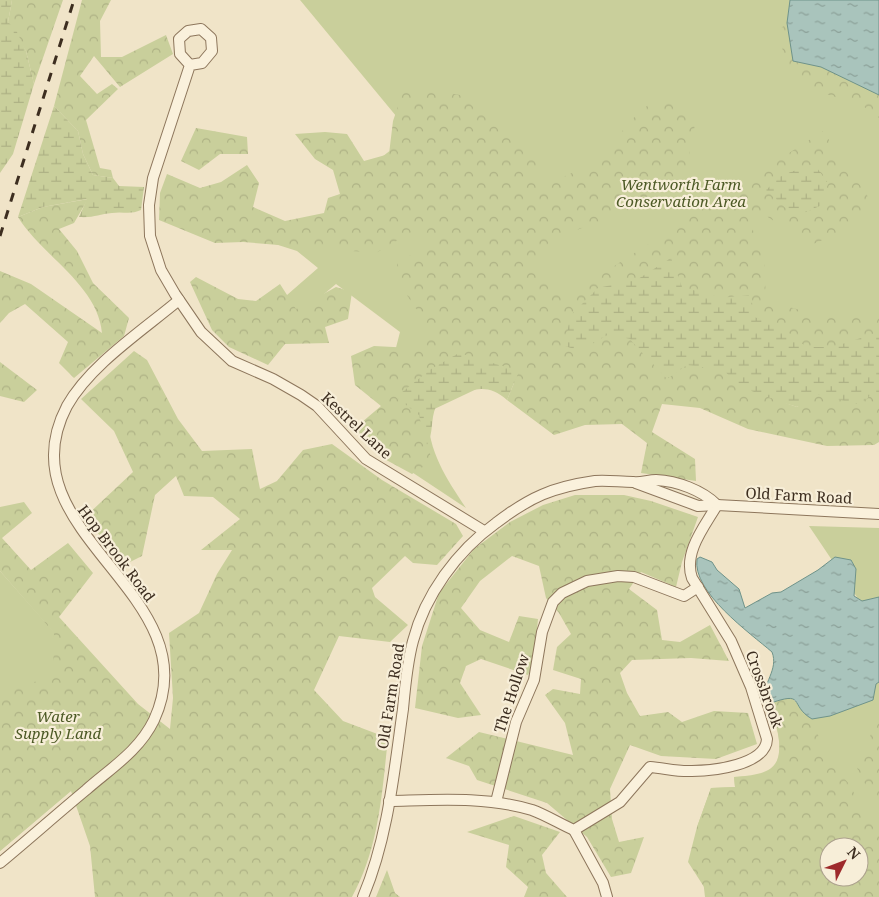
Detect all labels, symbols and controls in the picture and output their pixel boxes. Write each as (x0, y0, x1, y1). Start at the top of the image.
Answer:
park label: Wentworth Farm Conservation Area (616, 174, 746, 211)
street label: Kestrel Lane (317, 387, 397, 463)
street label: Old Farm Road (745, 482, 853, 508)
street label: Hop Brook Road (74, 500, 160, 606)
street label: Old Farm Road (372, 642, 408, 750)
street label: Crossbrook (742, 648, 788, 731)
street label: The Hollow (489, 651, 533, 735)
park label: Water Supply Land (15, 706, 102, 743)
north arrow (819, 837, 869, 887)
text: N (843, 843, 865, 863)

